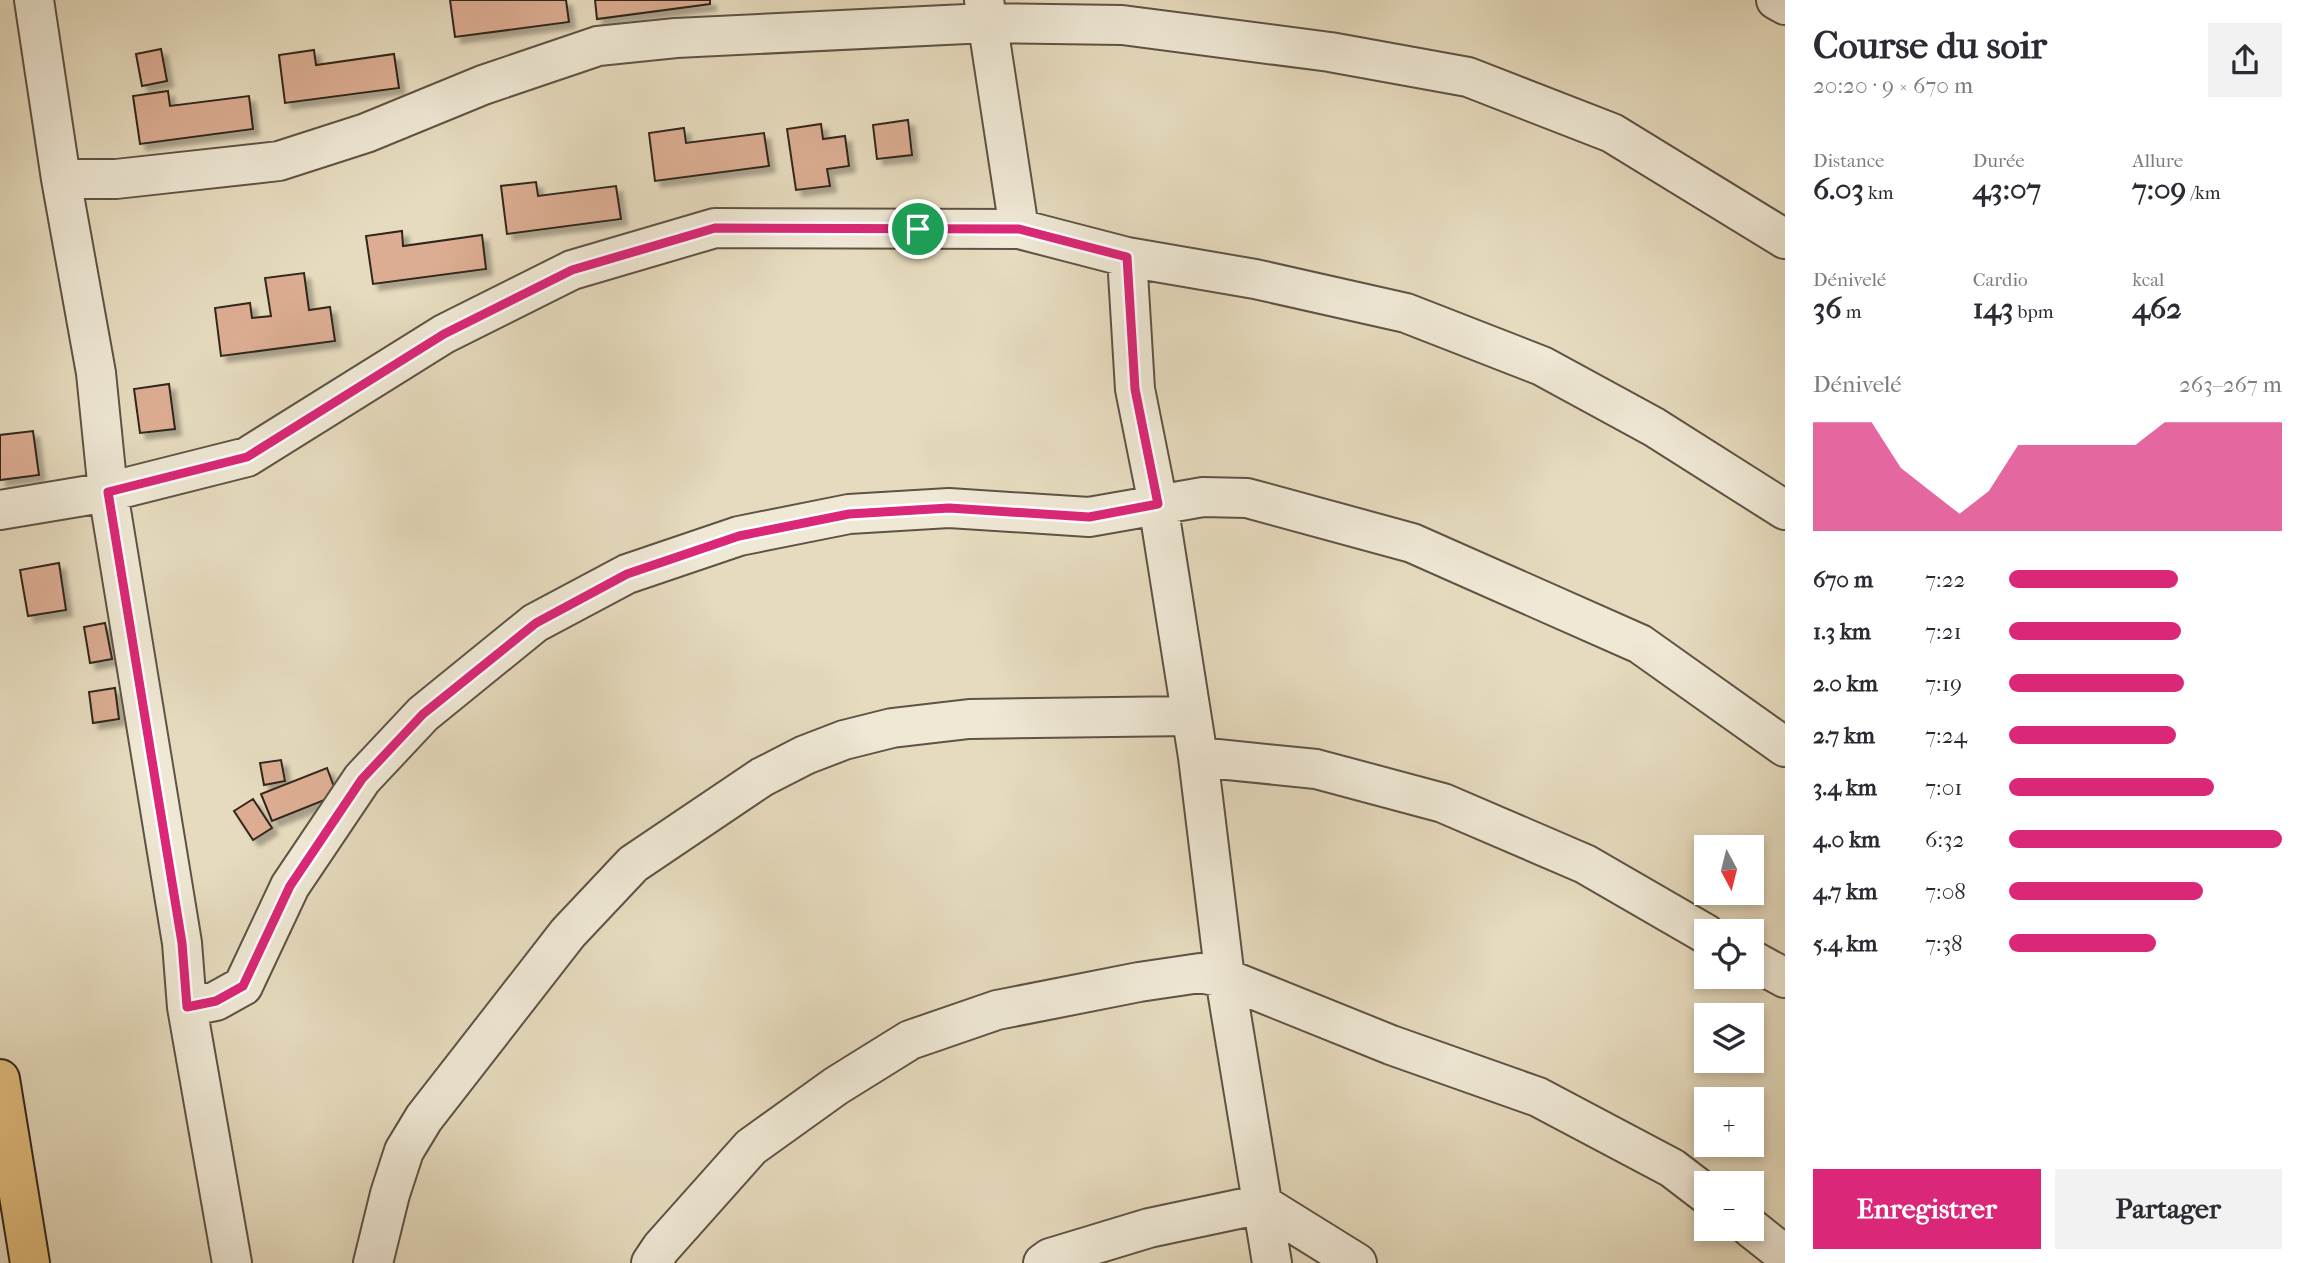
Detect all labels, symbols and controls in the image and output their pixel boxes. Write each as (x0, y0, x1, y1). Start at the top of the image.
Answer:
text: Course du soir (1813, 23, 2047, 68)
button: share (2208, 23, 2282, 97)
text: 20:20 · 9 × 670 m (1813, 72, 1973, 99)
text: Distance (1813, 150, 1884, 172)
text: Durée (1973, 150, 2025, 172)
text: Allure (2132, 150, 2183, 172)
text: 6.03 (1813, 172, 1864, 207)
text: 43:07 (1973, 172, 2041, 207)
text: 7:09 (2132, 172, 2186, 207)
text: km (1864, 182, 1894, 204)
text: /km (2186, 182, 2221, 204)
pin (888, 199, 948, 259)
icon: arrive (899, 210, 937, 248)
text: Dénivelé (1813, 269, 1886, 291)
text: Cardio (1973, 269, 2028, 291)
text: kcal (2132, 269, 2164, 291)
text: 36 (1813, 291, 1842, 326)
text: 143 (1973, 291, 2013, 326)
text: 462 (2132, 291, 2182, 326)
text: m (1842, 301, 1861, 323)
text: bpm (2013, 301, 2053, 323)
text: Dénivelé (1813, 371, 1902, 398)
text: 263–267 m (2179, 371, 2282, 398)
text: 670 m (1813, 566, 1873, 593)
text: 7:22 (1925, 566, 1965, 593)
text: 1.3 km (1813, 618, 1871, 645)
text: 7:21 (1925, 618, 1962, 645)
text: 2.0 km (1813, 670, 1878, 697)
text: 7:19 (1925, 670, 1962, 697)
text: 2.7 km (1813, 722, 1875, 749)
text: 7:24 (1925, 722, 1967, 749)
text: 3.4 km (1813, 774, 1877, 801)
text: 7:01 (1925, 774, 1962, 801)
text: 4.0 km (1813, 826, 1880, 853)
text: 6:32 (1925, 826, 1964, 853)
north arrow (1694, 835, 1764, 905)
map controls (1694, 835, 1764, 1241)
text: 4.7 km (1813, 878, 1877, 905)
text: 7:08 (1925, 878, 1966, 905)
button: locate (1694, 919, 1764, 989)
text: 5.4 km (1813, 930, 1877, 957)
text: 7:38 (1925, 930, 1963, 957)
button: layers (1694, 1003, 1764, 1073)
button: + (1694, 1087, 1764, 1157)
button: Enregistrer (1813, 1169, 2041, 1249)
button: Partager (2055, 1169, 2282, 1249)
button: − (1694, 1171, 1764, 1241)

